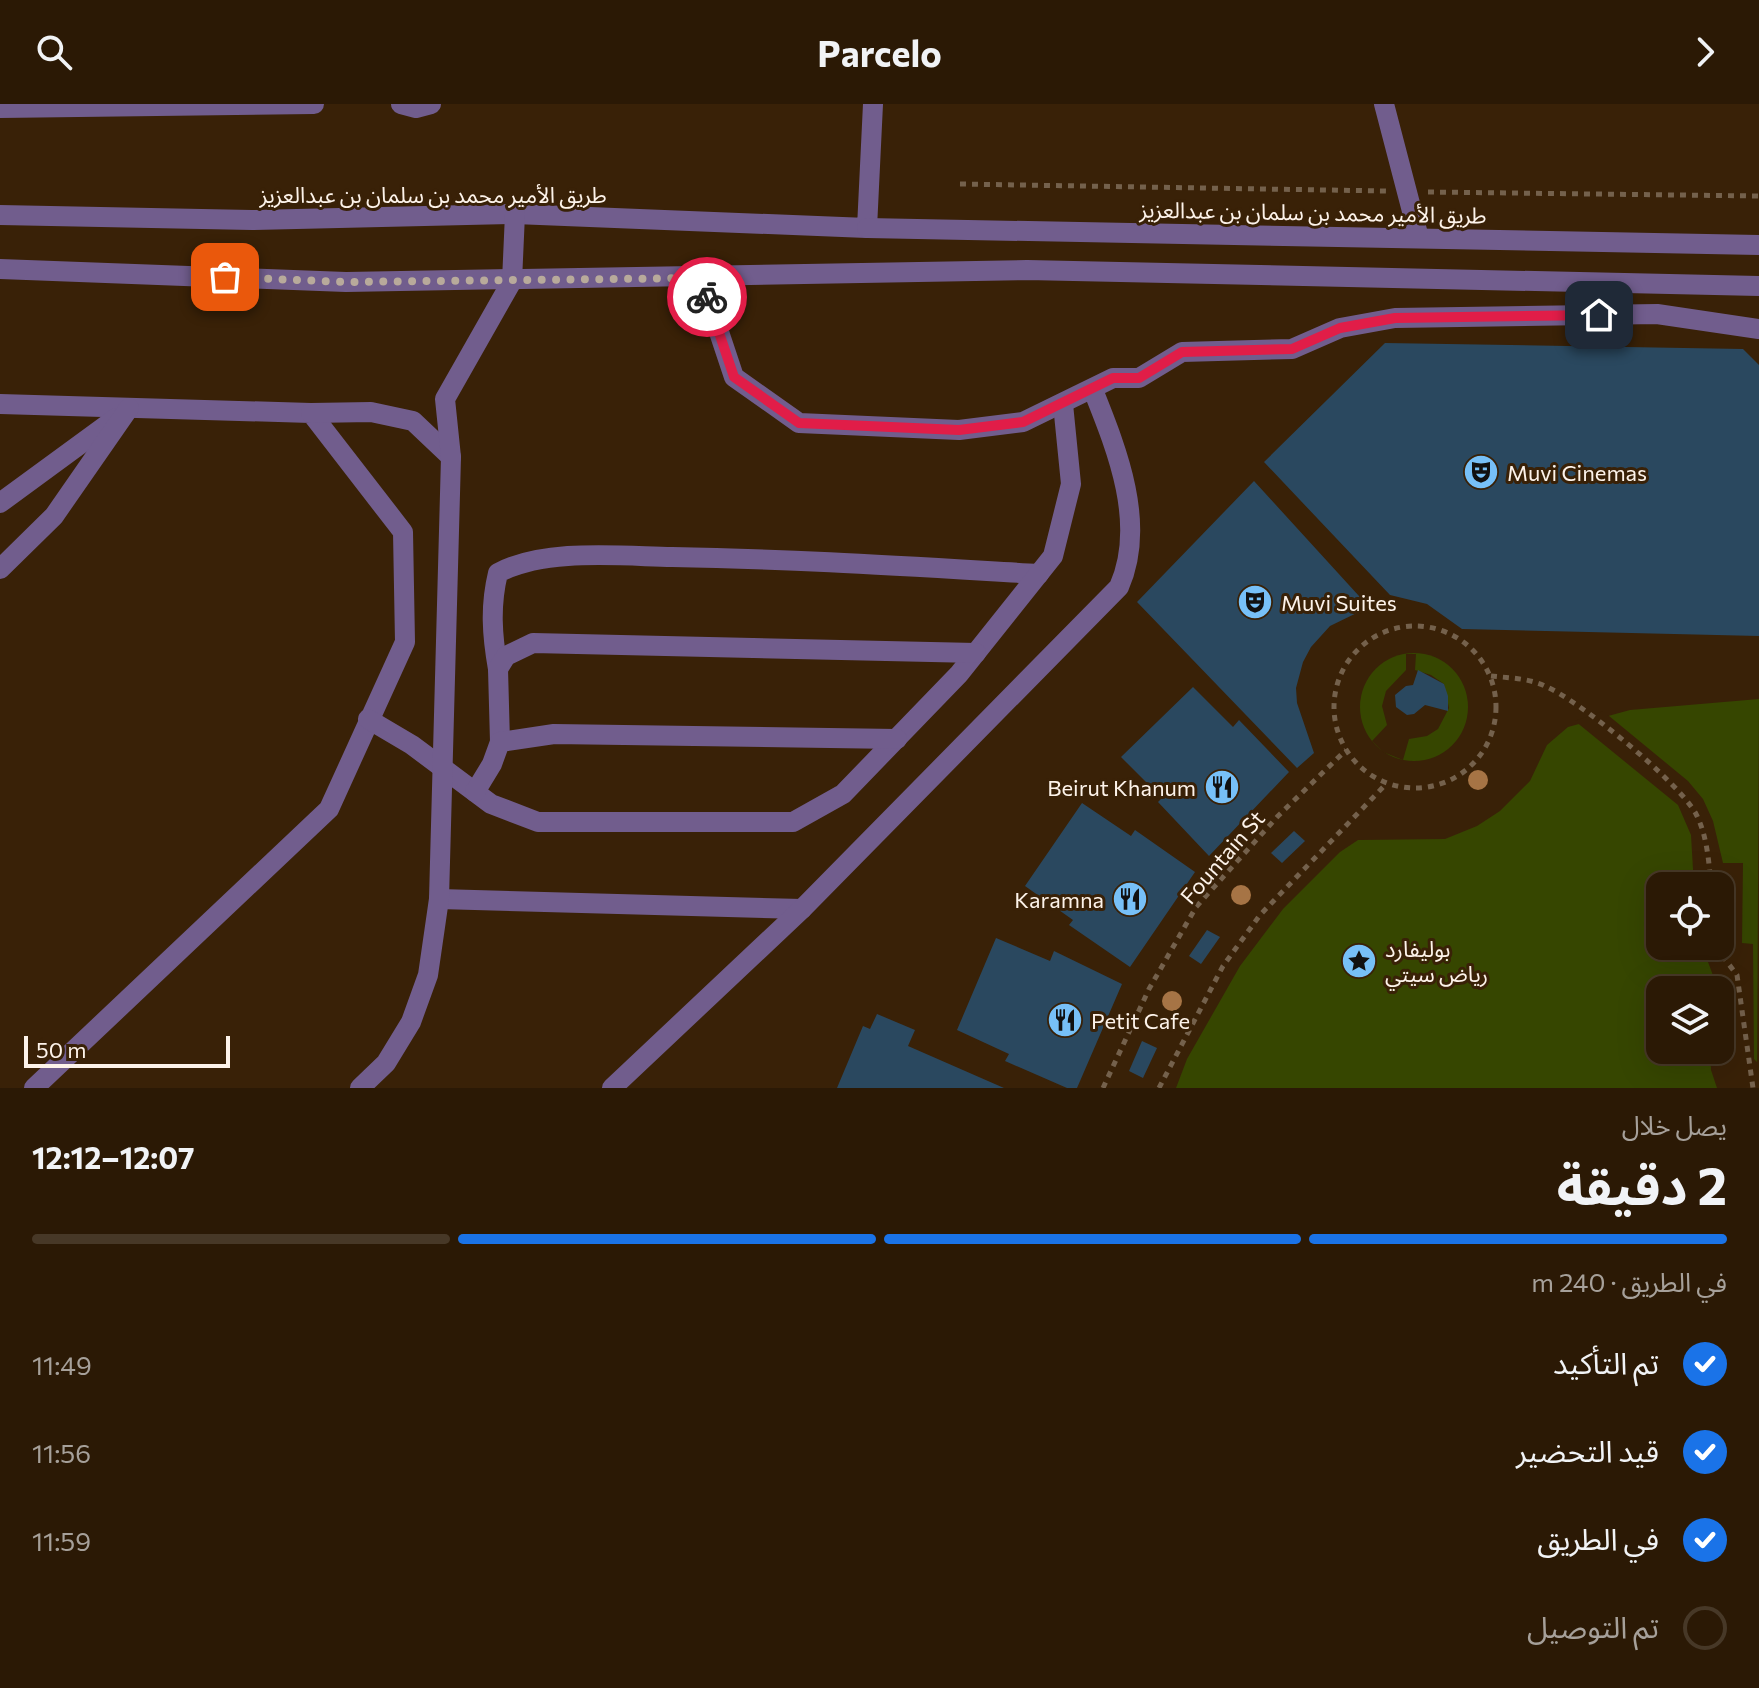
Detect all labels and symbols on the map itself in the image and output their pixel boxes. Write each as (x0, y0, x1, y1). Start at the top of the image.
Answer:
street label: طريق الأمير محمد بن سلمان بن عبدالعزيز (258, 181, 607, 209)
street label: طريق الأمير محمد بن سلمان بن عبدالعزيز (1138, 195, 1487, 230)
pin (191, 243, 259, 311)
courier (667, 257, 747, 337)
pin (1565, 281, 1633, 349)
theatre icon: Muvi Cinemas (1462, 453, 1500, 491)
place label: Muvi Cinemas (1507, 459, 1647, 486)
theatre icon: Muvi Suites (1236, 583, 1274, 621)
place label: Muvi Suites (1281, 589, 1397, 616)
restaurant icon: Beirut Khanum (1203, 768, 1241, 806)
place label: Beirut Khanum (1047, 774, 1196, 801)
street label: Fountain St (1174, 805, 1270, 909)
restaurant icon: Karamna (1111, 880, 1149, 918)
place label: Karamna (1014, 886, 1104, 913)
place label: بوليفارد رياض سيتي (1385, 935, 1488, 991)
place icon: بوليفارد رياض سيتي (1340, 942, 1378, 980)
restaurant icon: Petit Cafe (1046, 1001, 1084, 1039)
place label: Petit Cafe (1091, 1007, 1190, 1034)
scale bar (24, 1032, 230, 1068)

